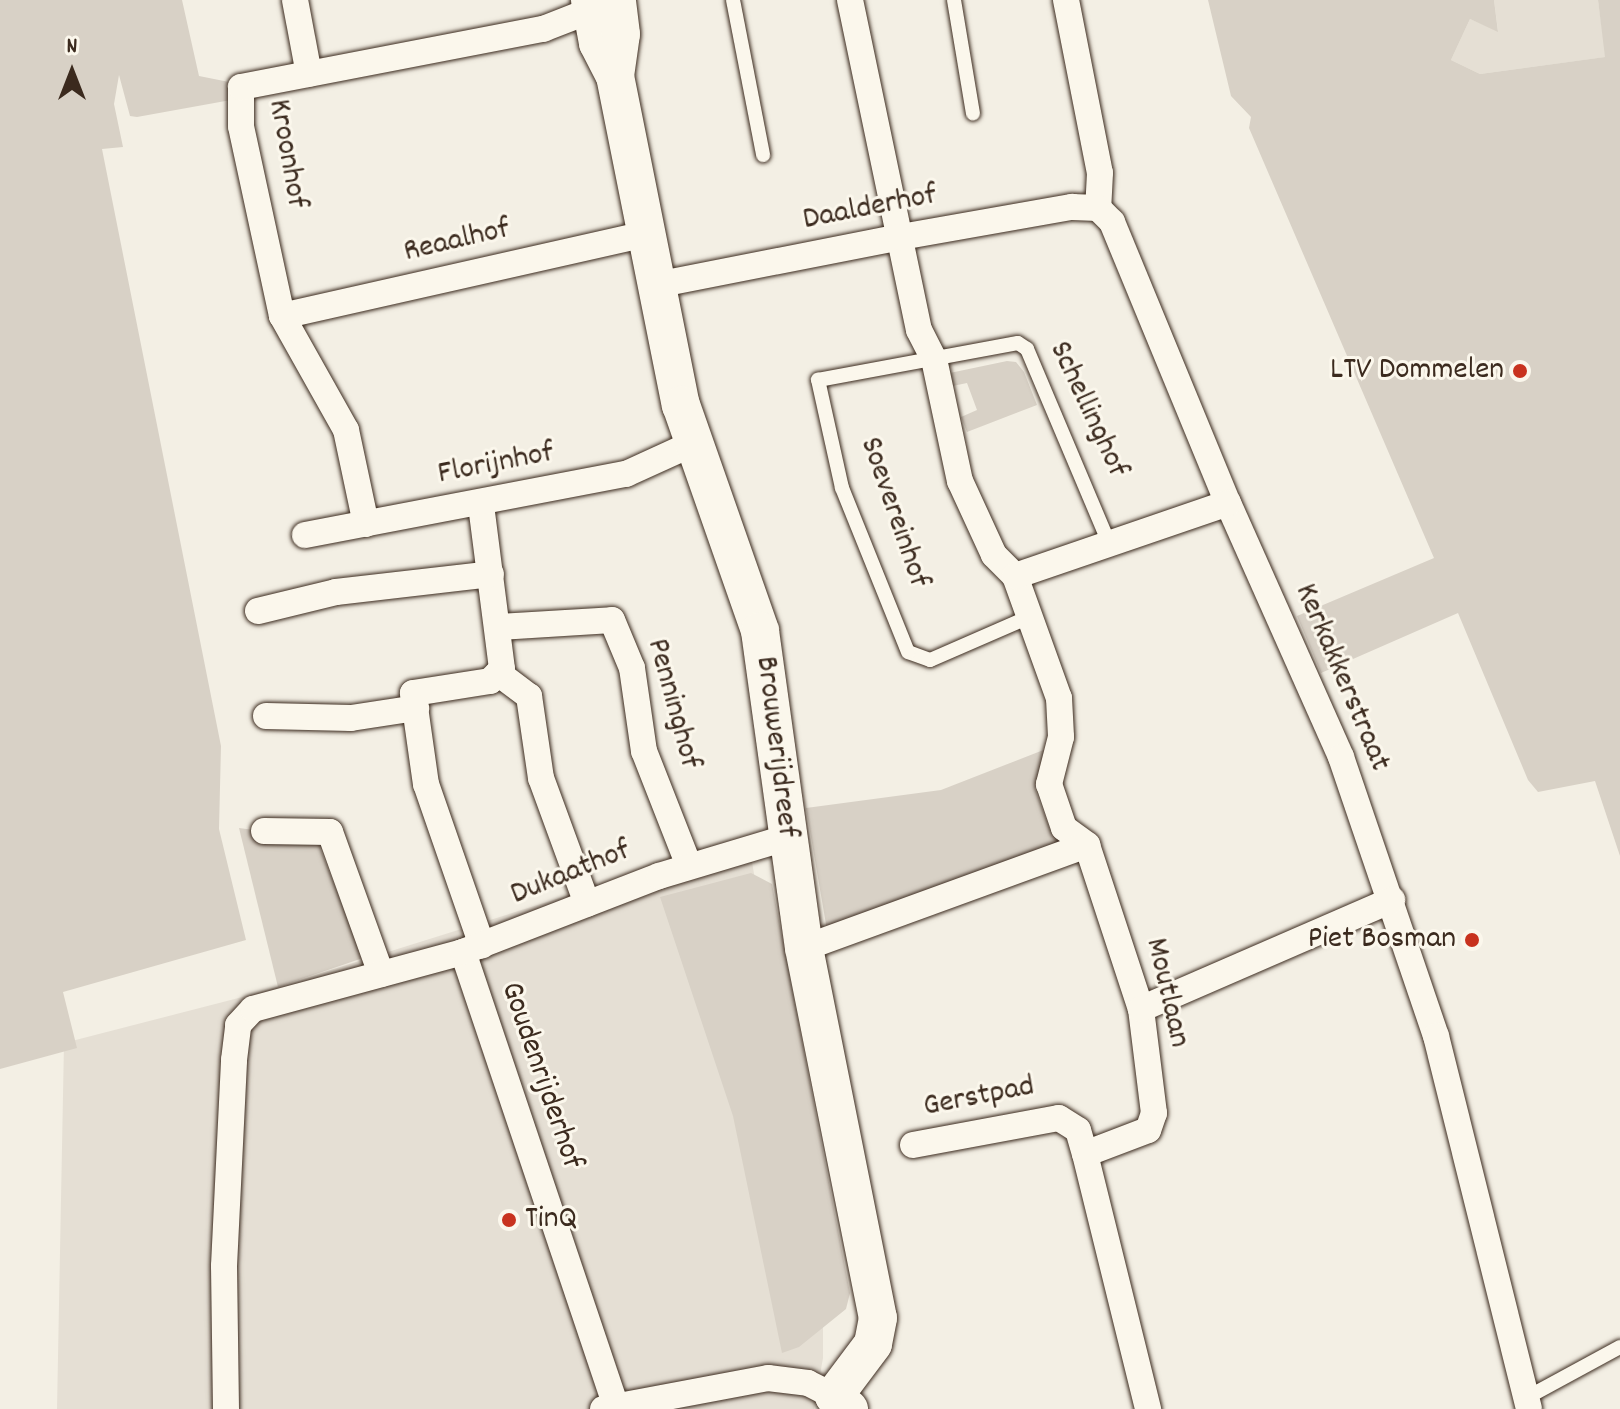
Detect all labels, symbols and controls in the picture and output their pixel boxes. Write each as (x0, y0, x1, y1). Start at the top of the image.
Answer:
north arrow (32, 32, 112, 112)
text: N (67, 32, 77, 63)
street label: Kroonhof (258, 96, 314, 212)
street label: Daalderhof (800, 177, 940, 241)
street label: Reaalhof (400, 211, 514, 273)
street label: Schellinghof (1039, 336, 1135, 484)
place label: LTV Dommelen (1330, 352, 1504, 390)
marker: LTV Dommelen (1511, 362, 1529, 380)
street label: Soevereinhof (849, 433, 937, 593)
street label: Florijnhof (435, 435, 557, 495)
street label: Kerkakkerstraat (1284, 578, 1398, 778)
street label: Penninghof (636, 635, 708, 773)
street label: Brouwerijdreef (745, 654, 805, 840)
street label: Dukaathof (506, 833, 636, 915)
place label: Piet Bosman (1308, 921, 1456, 959)
marker: Piet Bosman (1463, 931, 1481, 949)
street label: Moutlaan (1135, 935, 1197, 1051)
street label: Goudenrijderhof (490, 977, 590, 1175)
street label: Gerstpad (920, 1068, 1038, 1128)
place label: TinQ (525, 1201, 577, 1239)
marker: TinQ (500, 1211, 518, 1229)

